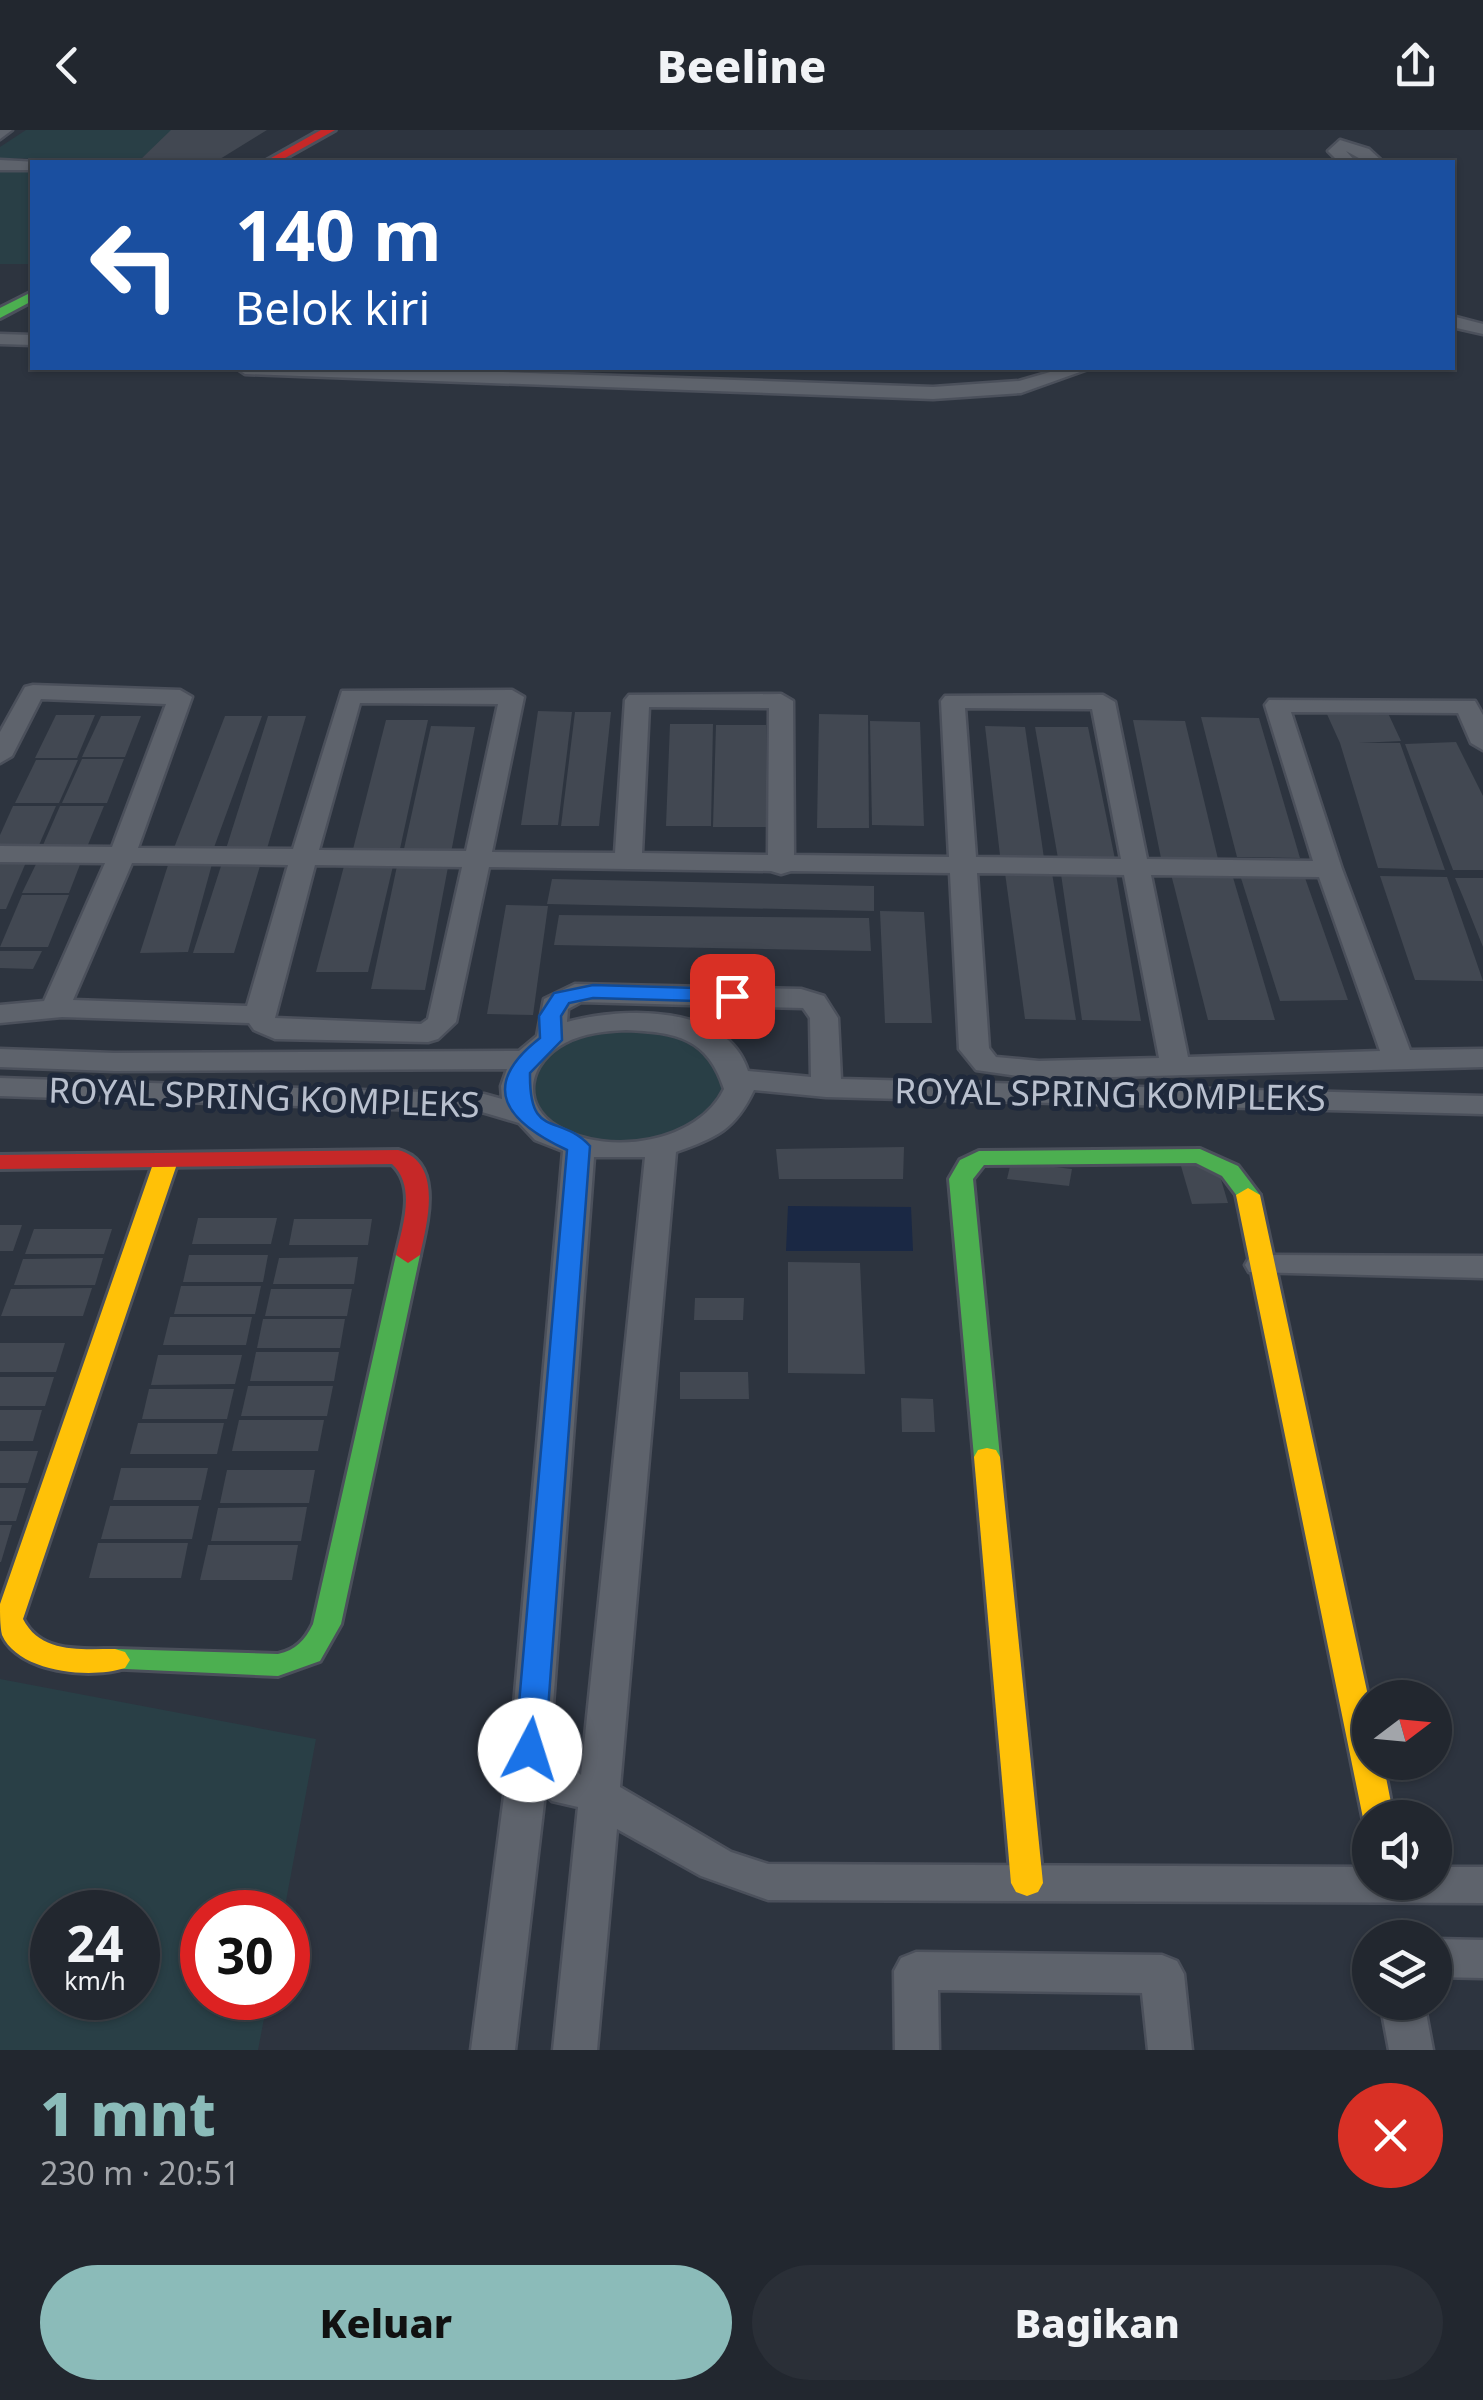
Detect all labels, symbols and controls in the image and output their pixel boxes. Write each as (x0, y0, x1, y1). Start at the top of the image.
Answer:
text: Beeline (657, 35, 826, 96)
icon: back (40, 38, 95, 93)
icon: share (1388, 38, 1443, 93)
text: 140 m (235, 186, 442, 282)
icon: left (70, 200, 200, 330)
text: Belok kiri (235, 277, 430, 338)
pin (690, 954, 775, 1039)
icon: arrive (705, 969, 760, 1024)
street label: ROYAL SPRING KOMPLEKS (48, 1065, 480, 1128)
street label: ROYAL SPRING KOMPLEKS (894, 1066, 1326, 1121)
north arrow (1352, 1680, 1452, 1780)
map controls (1352, 1680, 1452, 2020)
position arrow (478, 1698, 582, 1802)
button: sound (1352, 1800, 1452, 1900)
speed limit sign: 30 (180, 1890, 310, 2020)
text: 24 (66, 1909, 124, 1977)
button: layers (1352, 1920, 1452, 2020)
text: km/h (64, 1963, 126, 1997)
text: 1 mnt (40, 2072, 216, 2154)
button: close (1338, 2083, 1443, 2188)
text: 230 m · 20:51 (40, 2151, 240, 2194)
button: Keluar (40, 2265, 732, 2380)
button: Bagikan (752, 2265, 1443, 2380)

